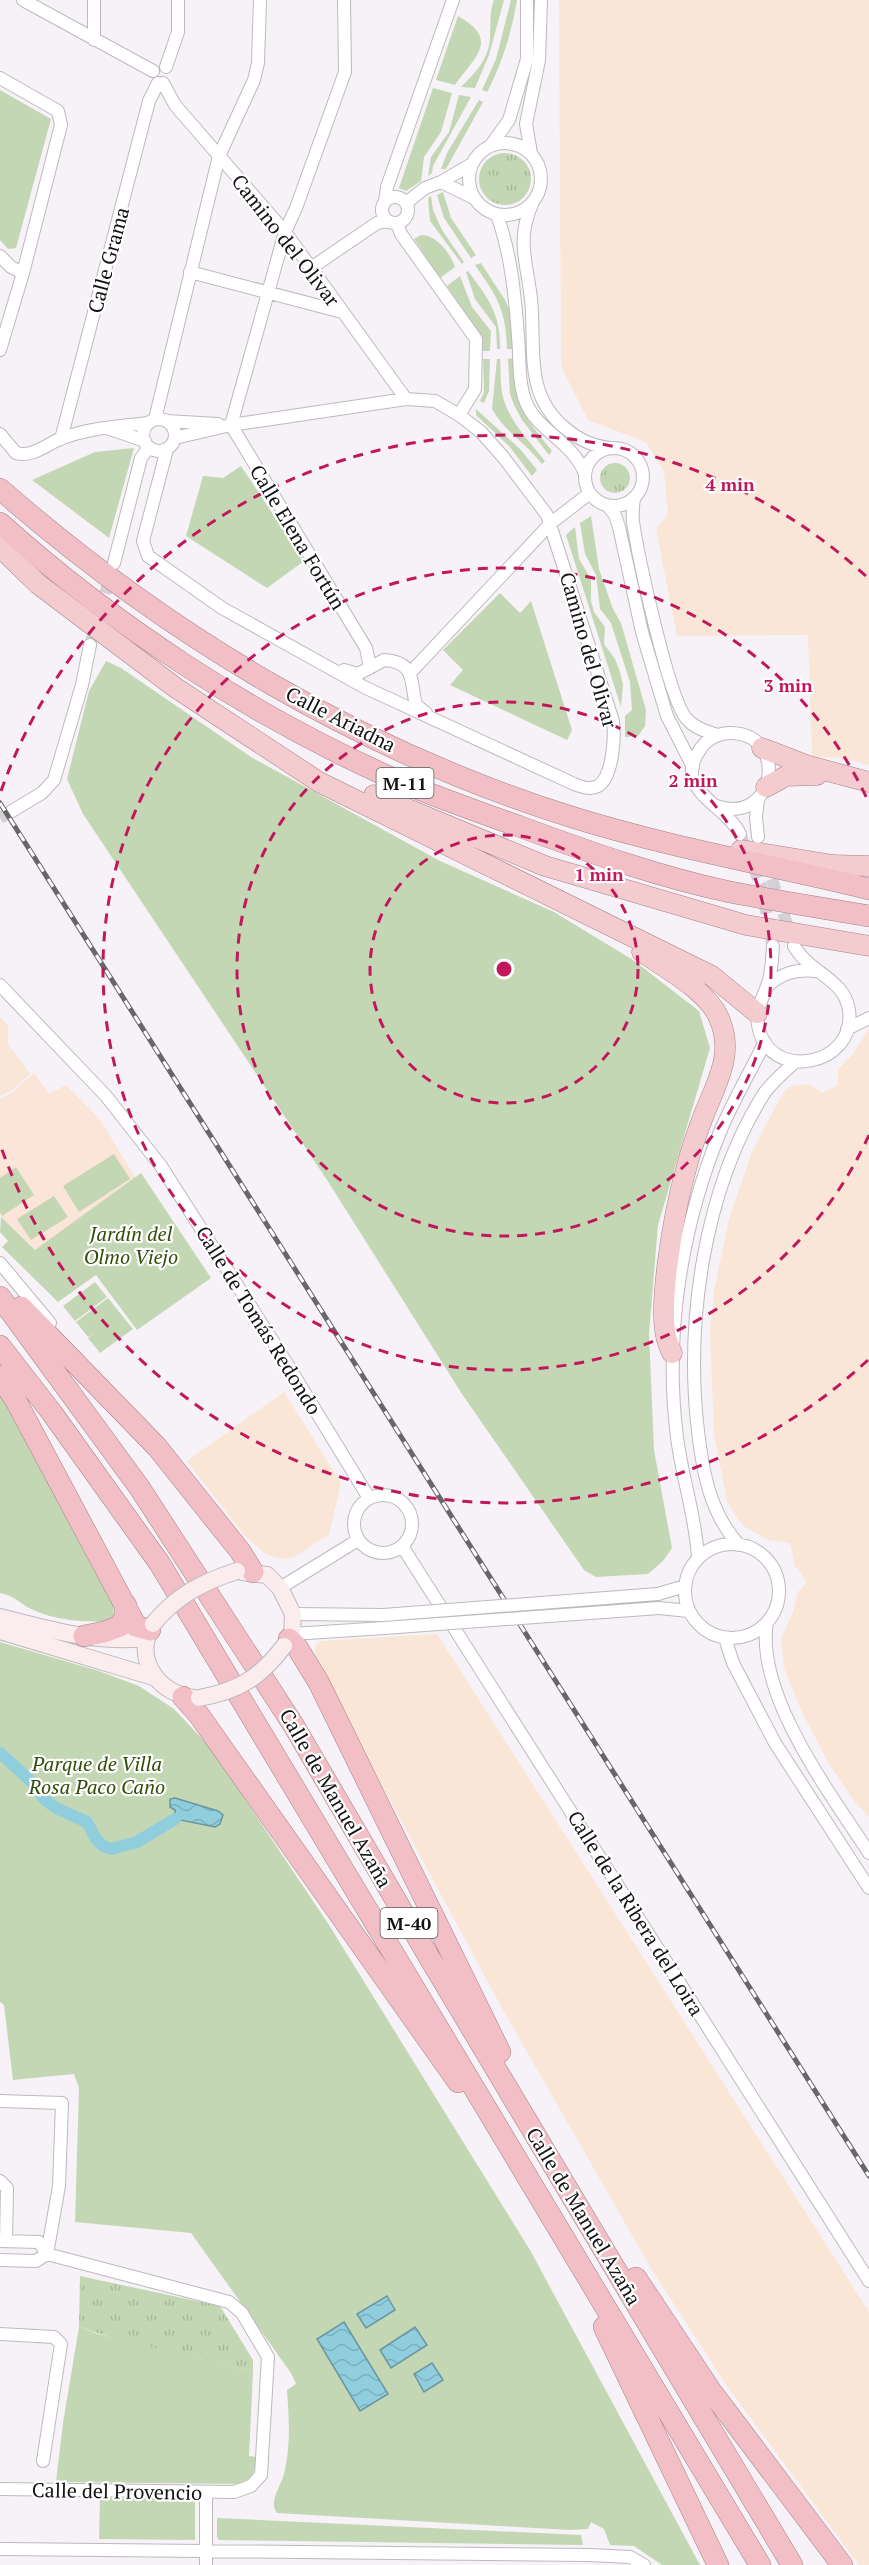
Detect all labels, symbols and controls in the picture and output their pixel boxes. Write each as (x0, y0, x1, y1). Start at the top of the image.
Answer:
street label: Camino del Olivar (226, 168, 346, 312)
street label: Calle Grama (81, 204, 135, 316)
street label: Calle Elena Fortún (244, 459, 352, 615)
text: 4 min (705, 472, 755, 496)
street label: Camino del Olivar (554, 569, 624, 731)
text: 3 min (763, 673, 813, 697)
street label: Calle Ariadna (281, 680, 401, 758)
road number: M-11 (376, 768, 434, 798)
text: 2 min (668, 768, 718, 792)
text: 1 min (574, 862, 624, 886)
centre of rings (494, 959, 514, 979)
park label: Jardín del Olmo Viejo (84, 1220, 178, 1270)
street label: Calle de Tomás Redondo (190, 1221, 328, 1419)
street label: Calle de Manuel Azaña (274, 1703, 398, 1893)
park label: Parque de Villa Rosa Paco Caño (28, 1750, 165, 1800)
street label: Calle de la Ribera del Loira (562, 1805, 710, 2021)
road number: M-40 (380, 1908, 438, 1938)
street label: Calle de Manuel Azaña (520, 2122, 648, 2310)
street label: Calle del Provencio (32, 2476, 202, 2506)

